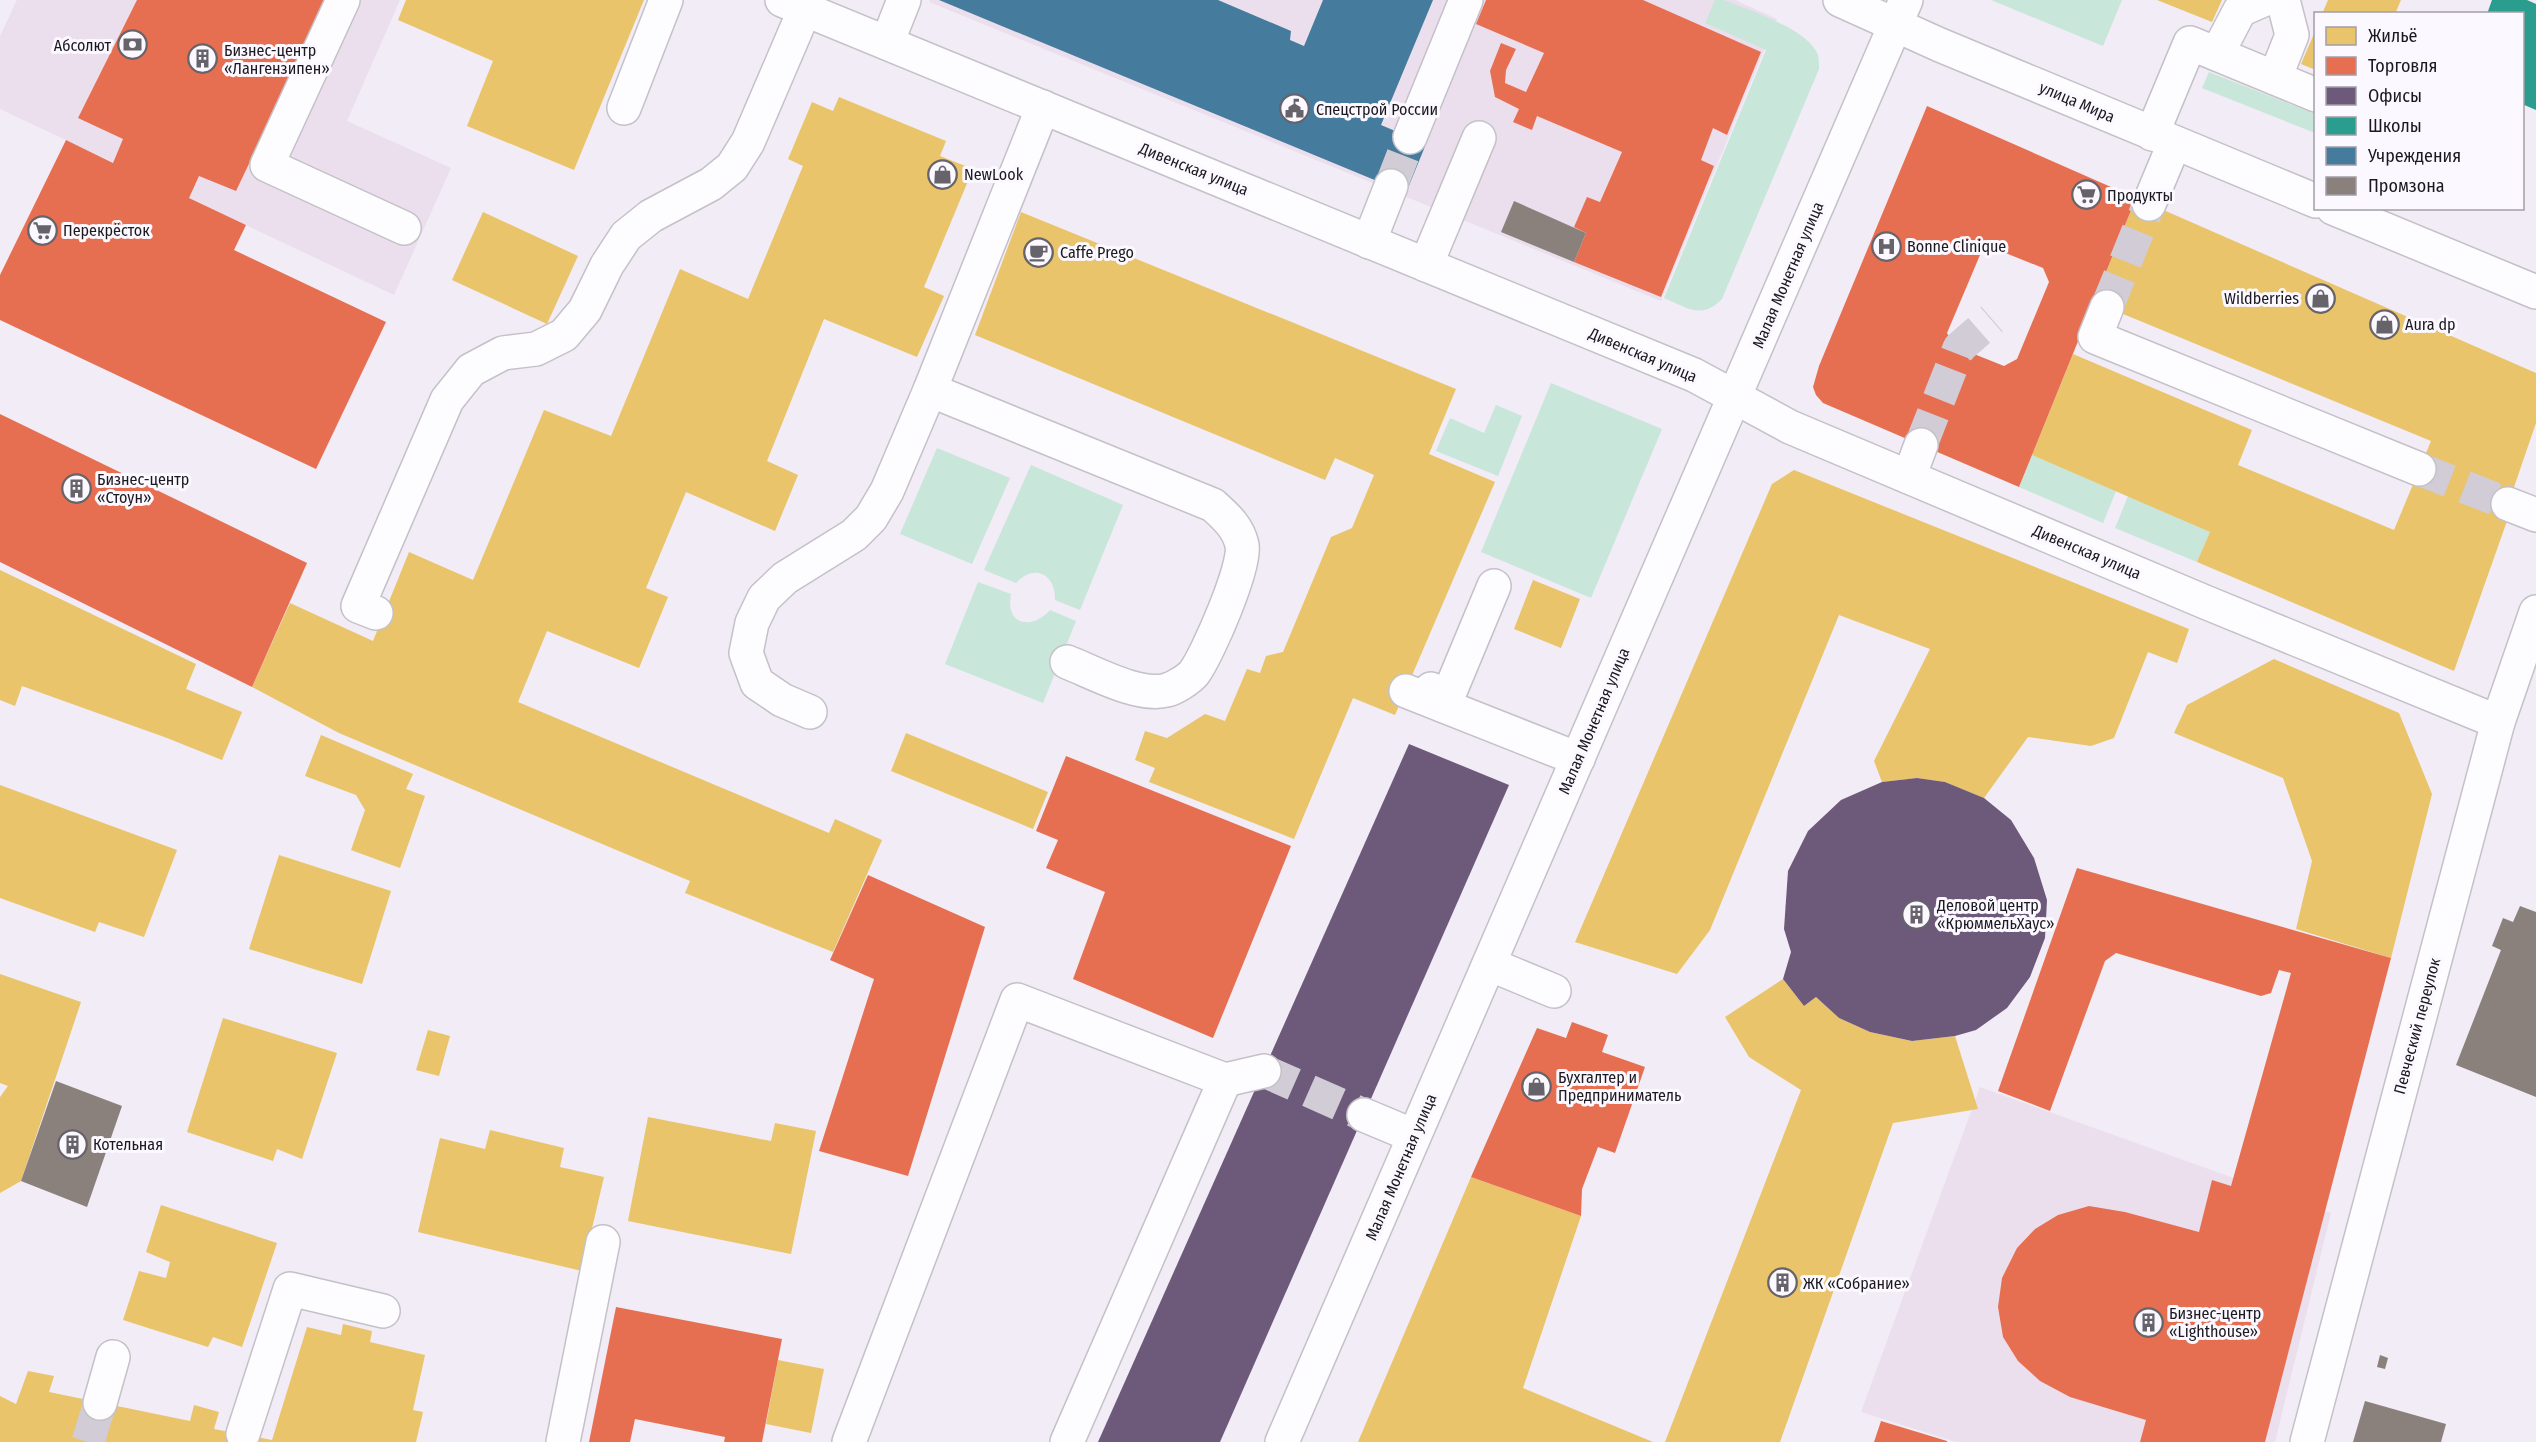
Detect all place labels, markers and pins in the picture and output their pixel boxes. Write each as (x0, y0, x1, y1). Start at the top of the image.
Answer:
bank icon: Абсолют (116, 29, 148, 61)
place label: Абсолют (54, 36, 112, 55)
place label: Бизнес-центр «Лангензипен» (224, 41, 330, 78)
building icon: Бизнес-центр «Лангензипен» (187, 43, 219, 75)
public building icon: Спецстрой России (1279, 93, 1311, 125)
place label: Спецстрой России (1316, 100, 1438, 119)
shop icon: NewLook (927, 158, 959, 190)
place label: NewLook (964, 165, 1024, 184)
supermarket icon: Продукты (2070, 179, 2102, 211)
place label: Продукты (2107, 186, 2173, 205)
supermarket icon: Перекрёсток (26, 214, 58, 246)
place label: Перекрёсток (63, 221, 150, 240)
hospital icon: Bonne Clinique (1870, 230, 1902, 262)
cafe icon: Caffe Prego (1023, 236, 1055, 268)
place label: Bonne Clinique (1907, 237, 2006, 256)
place label: Caffe Prego (1060, 243, 1134, 262)
shop icon: Wildberries (2304, 282, 2336, 314)
place label: Wildberries (2224, 289, 2299, 308)
shop icon: Aura dp (2368, 308, 2400, 340)
place label: Aura dp (2405, 315, 2456, 334)
place label: Бизнес-центр «Стоун» (97, 470, 189, 507)
building icon: Бизнес-центр «Стоун» (60, 472, 92, 504)
place label: Деловой центр «КрюммельХаус» (1936, 896, 2055, 933)
building icon: Деловой центр «КрюммельХаус» (1900, 898, 1932, 930)
place label: Бухгалтер и Предприниматель (1558, 1068, 1681, 1105)
shop icon: Бухгалтер и Предприниматель (1521, 1070, 1553, 1102)
building icon: Котельная (56, 1128, 88, 1160)
place label: Котельная (93, 1135, 163, 1154)
building icon: ЖК «Собрание» (1766, 1267, 1798, 1299)
place label: ЖК «Собрание» (1803, 1274, 1910, 1293)
place label: Бизнес-центр «Lighthouse» (2169, 1304, 2261, 1341)
building icon: Бизнес-центр «Lighthouse» (2132, 1306, 2164, 1338)

